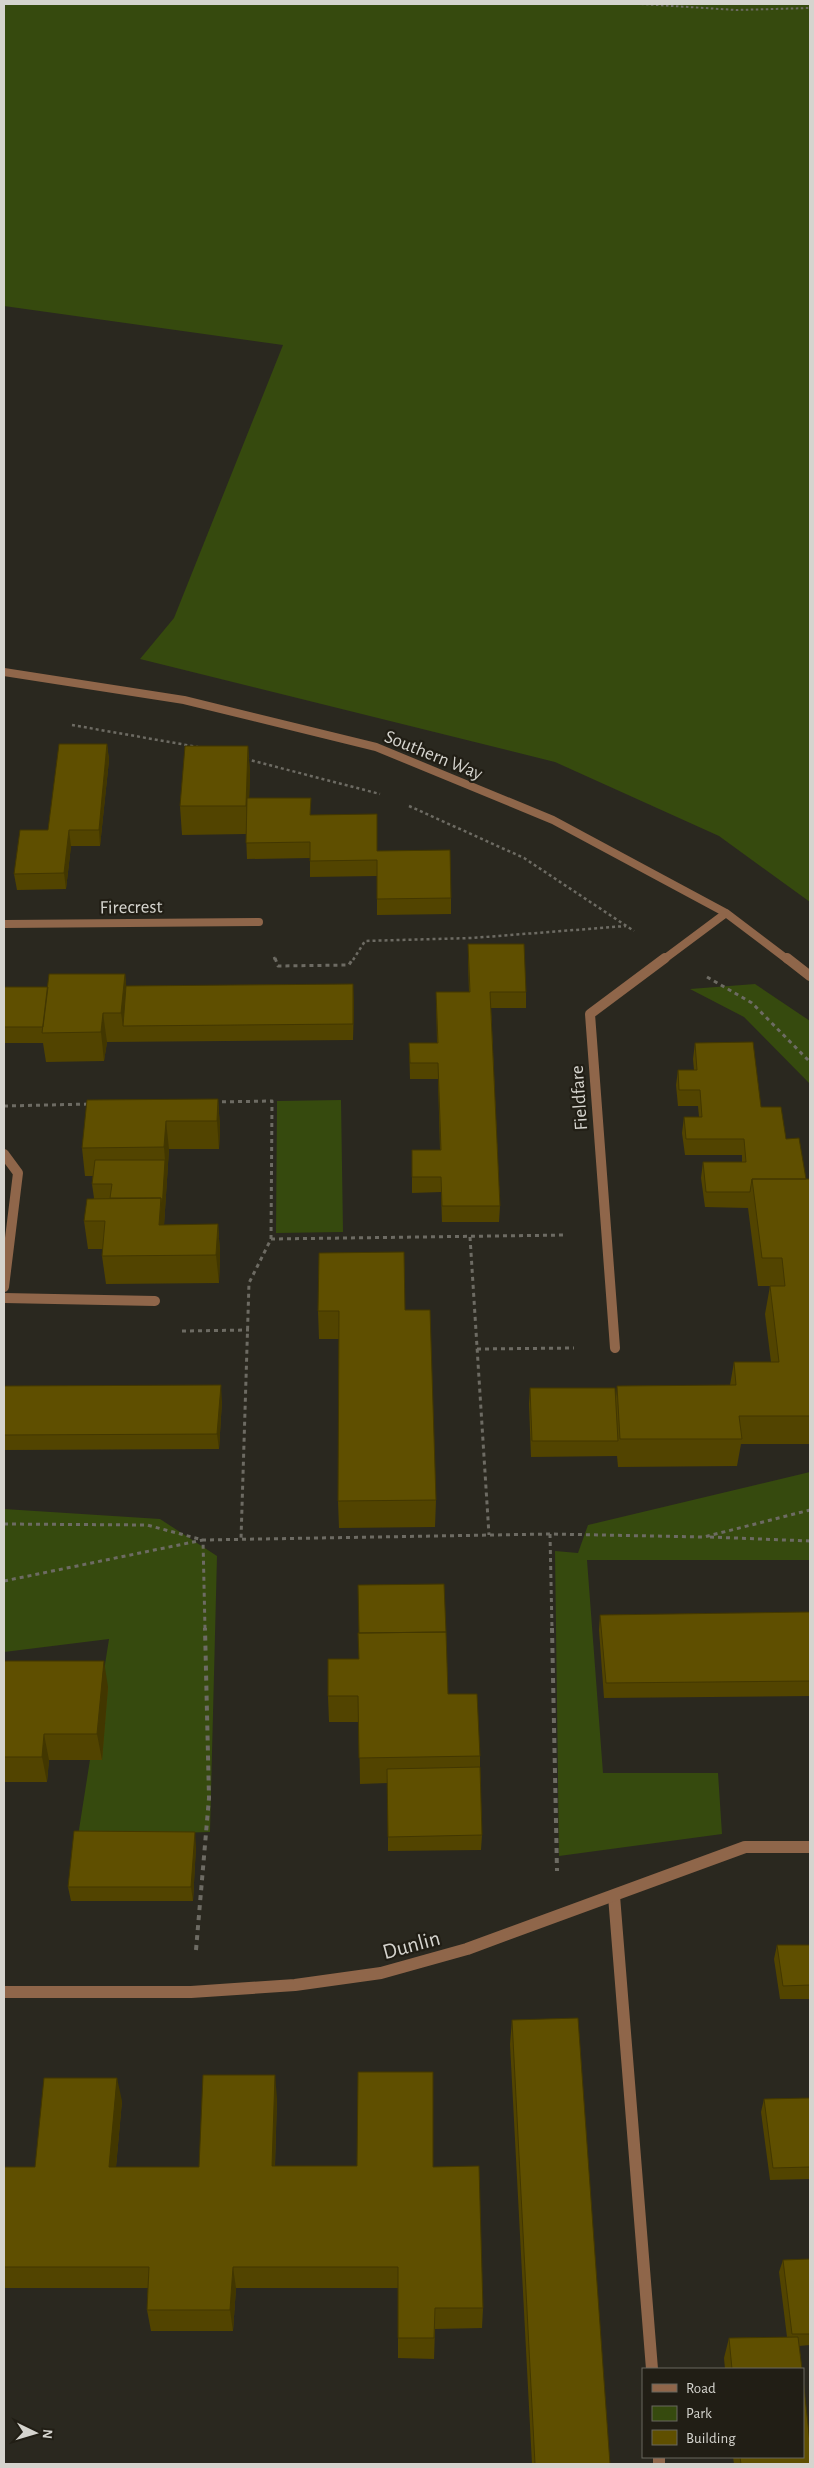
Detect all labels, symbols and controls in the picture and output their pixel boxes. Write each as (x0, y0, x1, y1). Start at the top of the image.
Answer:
street label: Southern Way (382, 727, 485, 784)
street label: Firecrest (99, 897, 163, 918)
street label: Fieldfare (568, 1065, 591, 1131)
street label: Dunlin (380, 1927, 442, 1963)
legend (642, 2368, 804, 2458)
text: Road (686, 2381, 716, 2396)
text: Park (686, 2406, 712, 2421)
north arrow (10, 2408, 60, 2458)
text: N (40, 2429, 54, 2440)
text: Building (686, 2431, 736, 2446)

